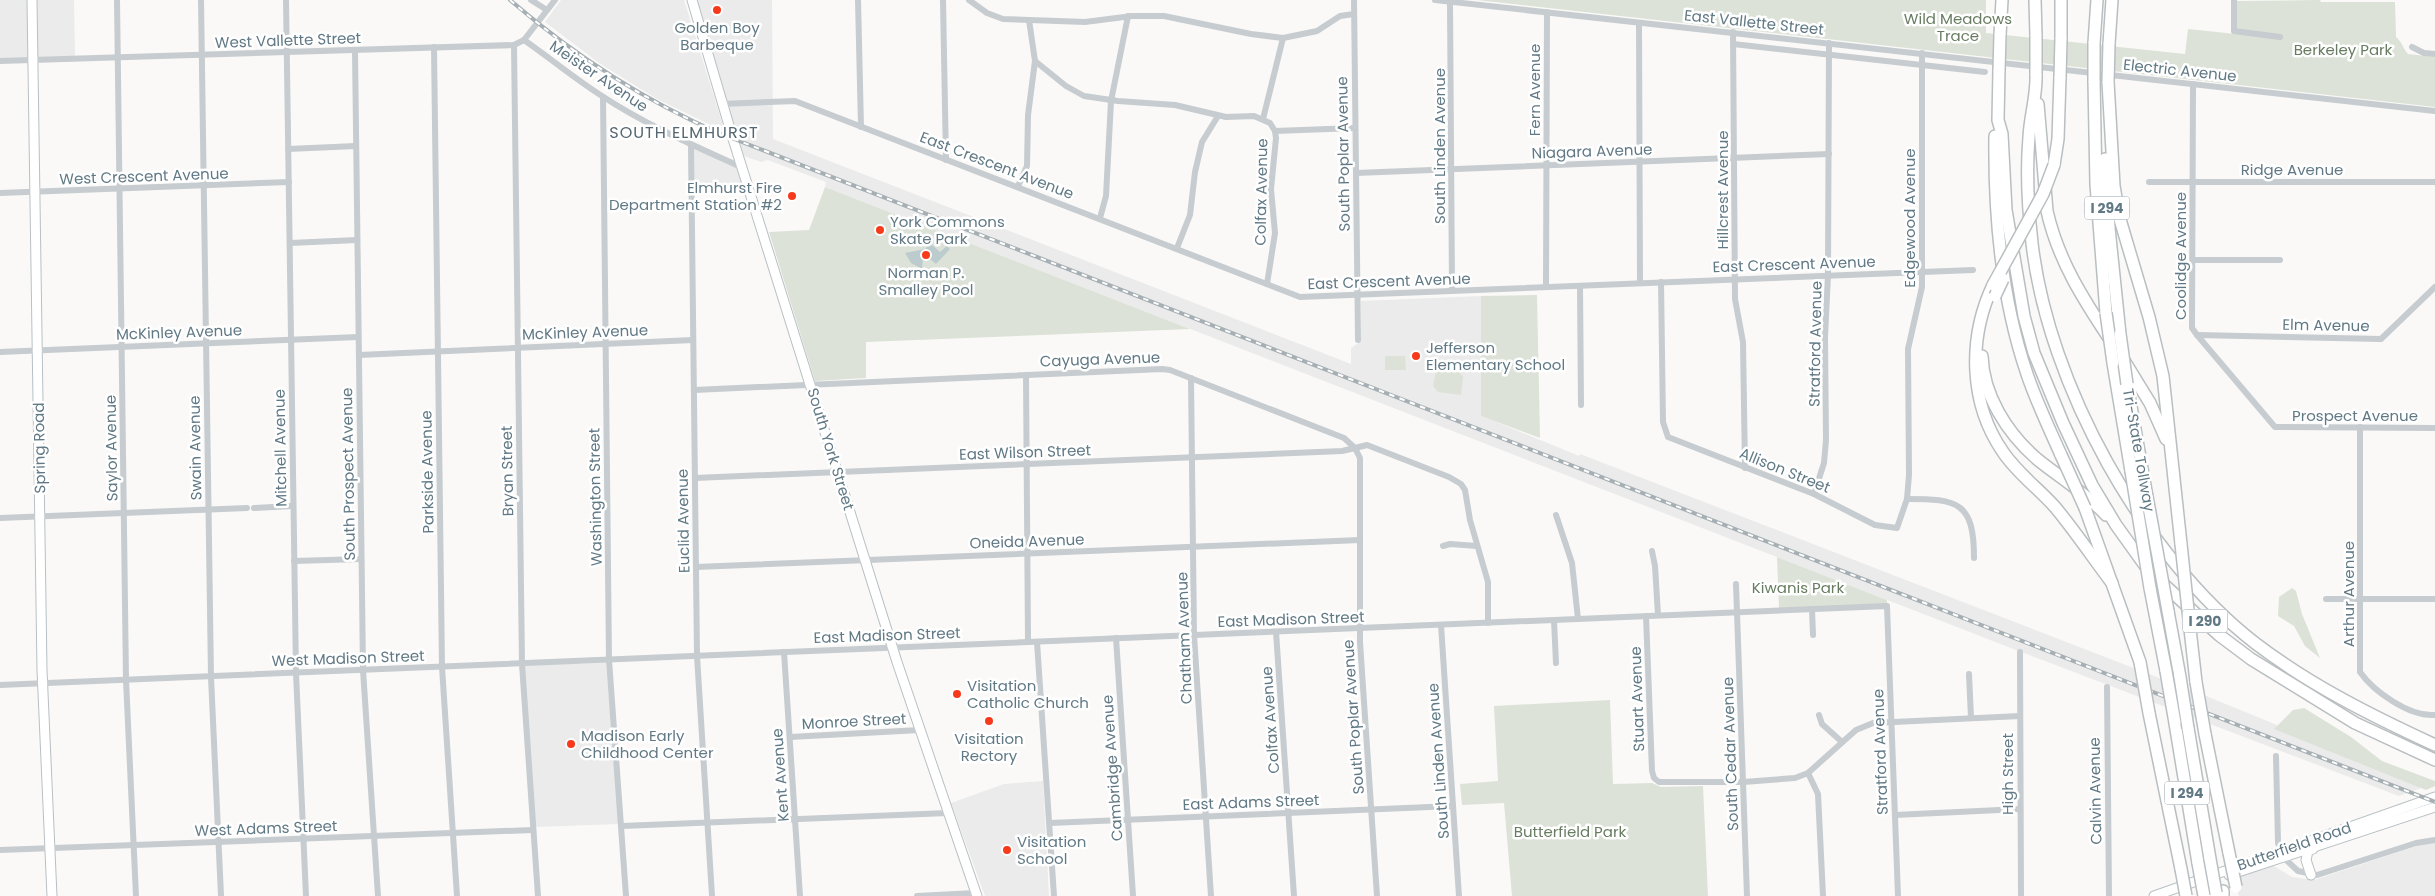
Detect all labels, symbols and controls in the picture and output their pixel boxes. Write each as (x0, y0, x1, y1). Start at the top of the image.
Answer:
marker: Golden Boy Barbeque (711, 4, 723, 16)
street label: East Vallette Street (1683, 4, 1825, 40)
park label: Wild Meadows Trace (1904, 8, 2012, 46)
place label: Golden Boy Barbeque (674, 17, 760, 55)
street label: West Vallette Street (215, 27, 361, 53)
street label: Meister Avenue (546, 35, 652, 117)
park label: Berkeley Park (2294, 39, 2393, 60)
street label: Fern Avenue (1524, 44, 1545, 136)
street label: Electric Avenue (2122, 54, 2238, 86)
street label: South Linden Avenue (1429, 68, 1450, 224)
street label: South Poplar Avenue (1331, 76, 1355, 232)
district label: SOUTH ELMHURST (609, 121, 759, 144)
street label: East Crescent Avenue (917, 126, 1077, 204)
street label: Hillcrest Avenue (1712, 130, 1733, 250)
street label: Colfax Avenue (1250, 138, 1272, 246)
street label: Niagara Avenue (1531, 138, 1653, 164)
street label: Edgewood Avenue (1899, 148, 1920, 288)
street label: Ridge Avenue (2241, 159, 2343, 180)
street label: West Crescent Avenue (59, 163, 229, 189)
place label: Elmhurst Fire Department Station #2 (609, 177, 782, 215)
marker: Elmhurst Fire Department Station #2 (786, 190, 798, 202)
street label: Coolidge Avenue (2170, 192, 2191, 320)
road number: I 294 (2084, 197, 2130, 220)
place label: York Commons Skate Park (890, 211, 1005, 249)
marker: York Commons Skate Park (874, 224, 886, 236)
marker: Norman P. Smalley Pool (920, 249, 932, 261)
street label: East Crescent Avenue (1712, 251, 1876, 277)
place label: Norman P. Smalley Pool (878, 262, 974, 300)
street label: East Crescent Avenue (1307, 268, 1471, 294)
street label: Stratford Avenue (1803, 281, 1827, 407)
street label: Elm Avenue (2282, 314, 2370, 336)
street label: McKinley Avenue (116, 319, 242, 345)
street label: McKinley Avenue (522, 319, 648, 345)
place label: Jefferson Elementary School (1426, 337, 1565, 375)
street label: Cayuga Avenue (1039, 346, 1161, 372)
marker: Jefferson Elementary School (1410, 350, 1422, 362)
street label: South York Street (802, 385, 860, 513)
street label: South Prospect Avenue (336, 387, 360, 561)
street label: Tri-State Tollway (2118, 387, 2160, 514)
street label: Mitchell Avenue (268, 389, 292, 507)
street label: Saylor Avenue (100, 395, 122, 501)
street label: Swain Avenue (184, 395, 206, 501)
street label: Spring Road (28, 402, 50, 494)
street label: Prospect Avenue (2292, 405, 2418, 426)
street label: Parkside Avenue (415, 410, 439, 534)
street label: Bryan Street (496, 425, 518, 517)
street label: Washington Street (583, 428, 607, 566)
street label: East Wilson Street (959, 439, 1091, 465)
street label: Allison Street (1736, 442, 1834, 498)
street label: Euclid Avenue (672, 469, 694, 573)
street label: Oneida Avenue (969, 528, 1085, 554)
street label: Arthur Avenue (2338, 541, 2359, 647)
street label: Chatham Avenue (1171, 572, 1197, 704)
park label: Kiwanis Park (1752, 577, 1844, 598)
street label: East Madison Street (1217, 606, 1365, 632)
road number: I 290 (2182, 610, 2228, 632)
street label: East Madison Street (813, 622, 961, 648)
street label: South Poplar Avenue (1337, 639, 1369, 795)
street label: West Madison Street (271, 645, 425, 671)
street label: Stuart Avenue (1625, 646, 1649, 752)
street label: Colfax Avenue (1256, 666, 1284, 774)
place label: Visitation Catholic Church (967, 675, 1089, 713)
street label: South Cedar Avenue (1717, 677, 1743, 831)
street label: South Linden Avenue (1422, 682, 1454, 840)
marker: Visitation Catholic Church (951, 688, 963, 700)
street label: Stratford Avenue (1867, 689, 1893, 815)
street label: Cambridge Avenue (1096, 694, 1128, 842)
street label: Monroe Street (801, 708, 907, 734)
marker: Visitation Rectory (983, 715, 995, 727)
place label: Madison Early Childhood Center (581, 725, 714, 763)
street label: Kent Avenue (766, 728, 794, 822)
place label: Visitation Rectory (954, 728, 1024, 766)
street label: High Street (1997, 733, 2018, 815)
street label: Calvin Avenue (2084, 737, 2106, 845)
marker: Madison Early Childhood Center (565, 738, 577, 750)
road number: I 294 (2164, 781, 2210, 804)
street label: East Adams Street (1182, 789, 1320, 815)
street label: West Adams Street (194, 815, 338, 841)
street label: Butterfield Road (2234, 817, 2354, 875)
park label: Butterfield Park (1514, 821, 1627, 842)
place label: Visitation School (1017, 831, 1086, 869)
marker: Visitation School (1001, 844, 1013, 856)

